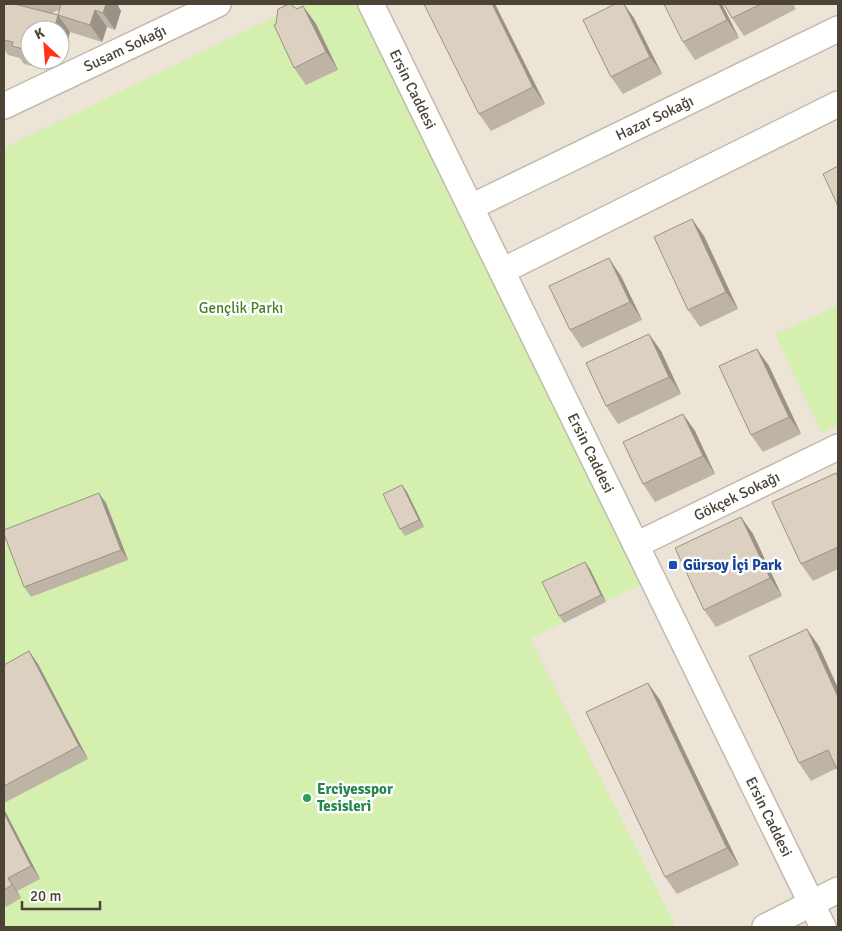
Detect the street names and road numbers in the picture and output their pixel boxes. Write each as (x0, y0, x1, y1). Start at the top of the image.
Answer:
street label: Susam Sokağı (81, 21, 169, 76)
street label: Ersin Caddesi (386, 46, 440, 132)
street label: Hazar Sokağı (613, 92, 696, 144)
street label: Ersin Caddesi (564, 410, 618, 496)
street label: Gökçek Sokağı (691, 468, 783, 525)
street label: Ersin Caddesi (742, 774, 796, 860)

